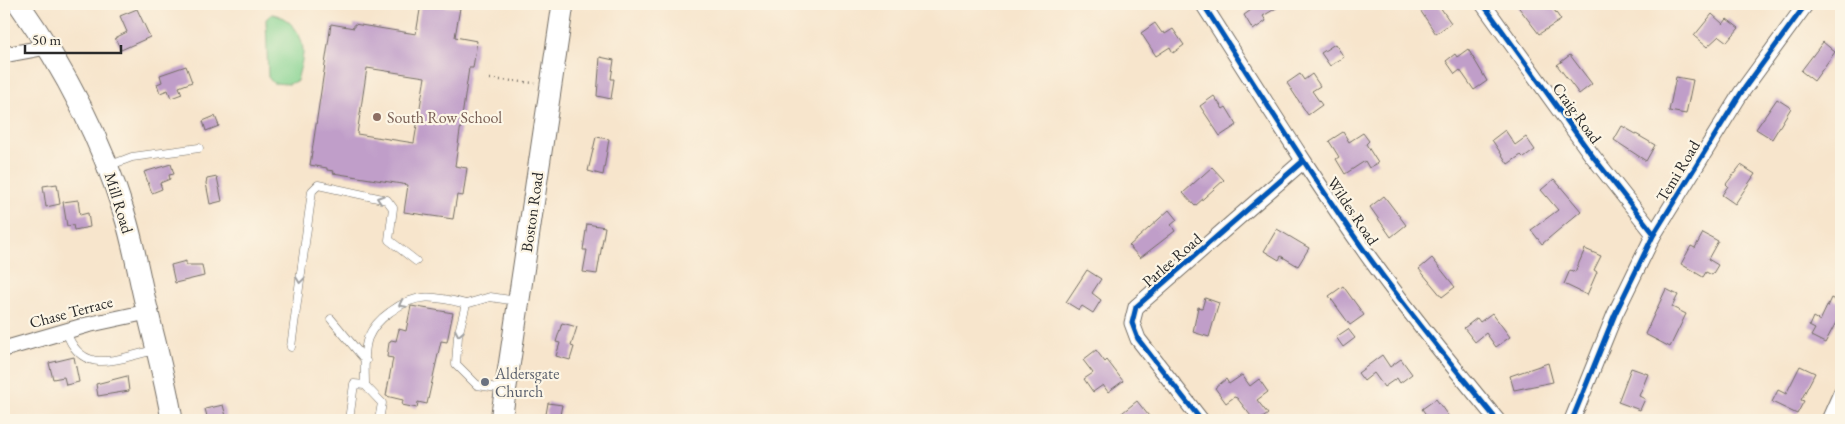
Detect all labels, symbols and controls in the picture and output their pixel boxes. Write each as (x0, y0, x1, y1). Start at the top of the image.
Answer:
scale bar (25, 22, 121, 54)
text: 50 m (32, 30, 61, 49)
street label: Craig Road (1548, 78, 1607, 148)
place label: South Row School (387, 107, 502, 128)
marker: South Row School (371, 111, 383, 123)
street label: Temi Road (1651, 136, 1705, 206)
street label: Mill Road (100, 170, 138, 237)
street label: Boston Road (516, 170, 548, 253)
street label: Wildes Road (1322, 173, 1384, 250)
one-way arrow (377, 195, 385, 205)
street label: Parlee Road (1138, 228, 1207, 292)
one-way arrow (295, 276, 306, 284)
street label: Chase Terrace (27, 291, 115, 333)
one-way arrow (399, 298, 408, 308)
one-way arrow (455, 329, 465, 338)
place label: Aldersgate Church (494, 363, 559, 402)
marker: Aldersgate Church (479, 376, 491, 388)

